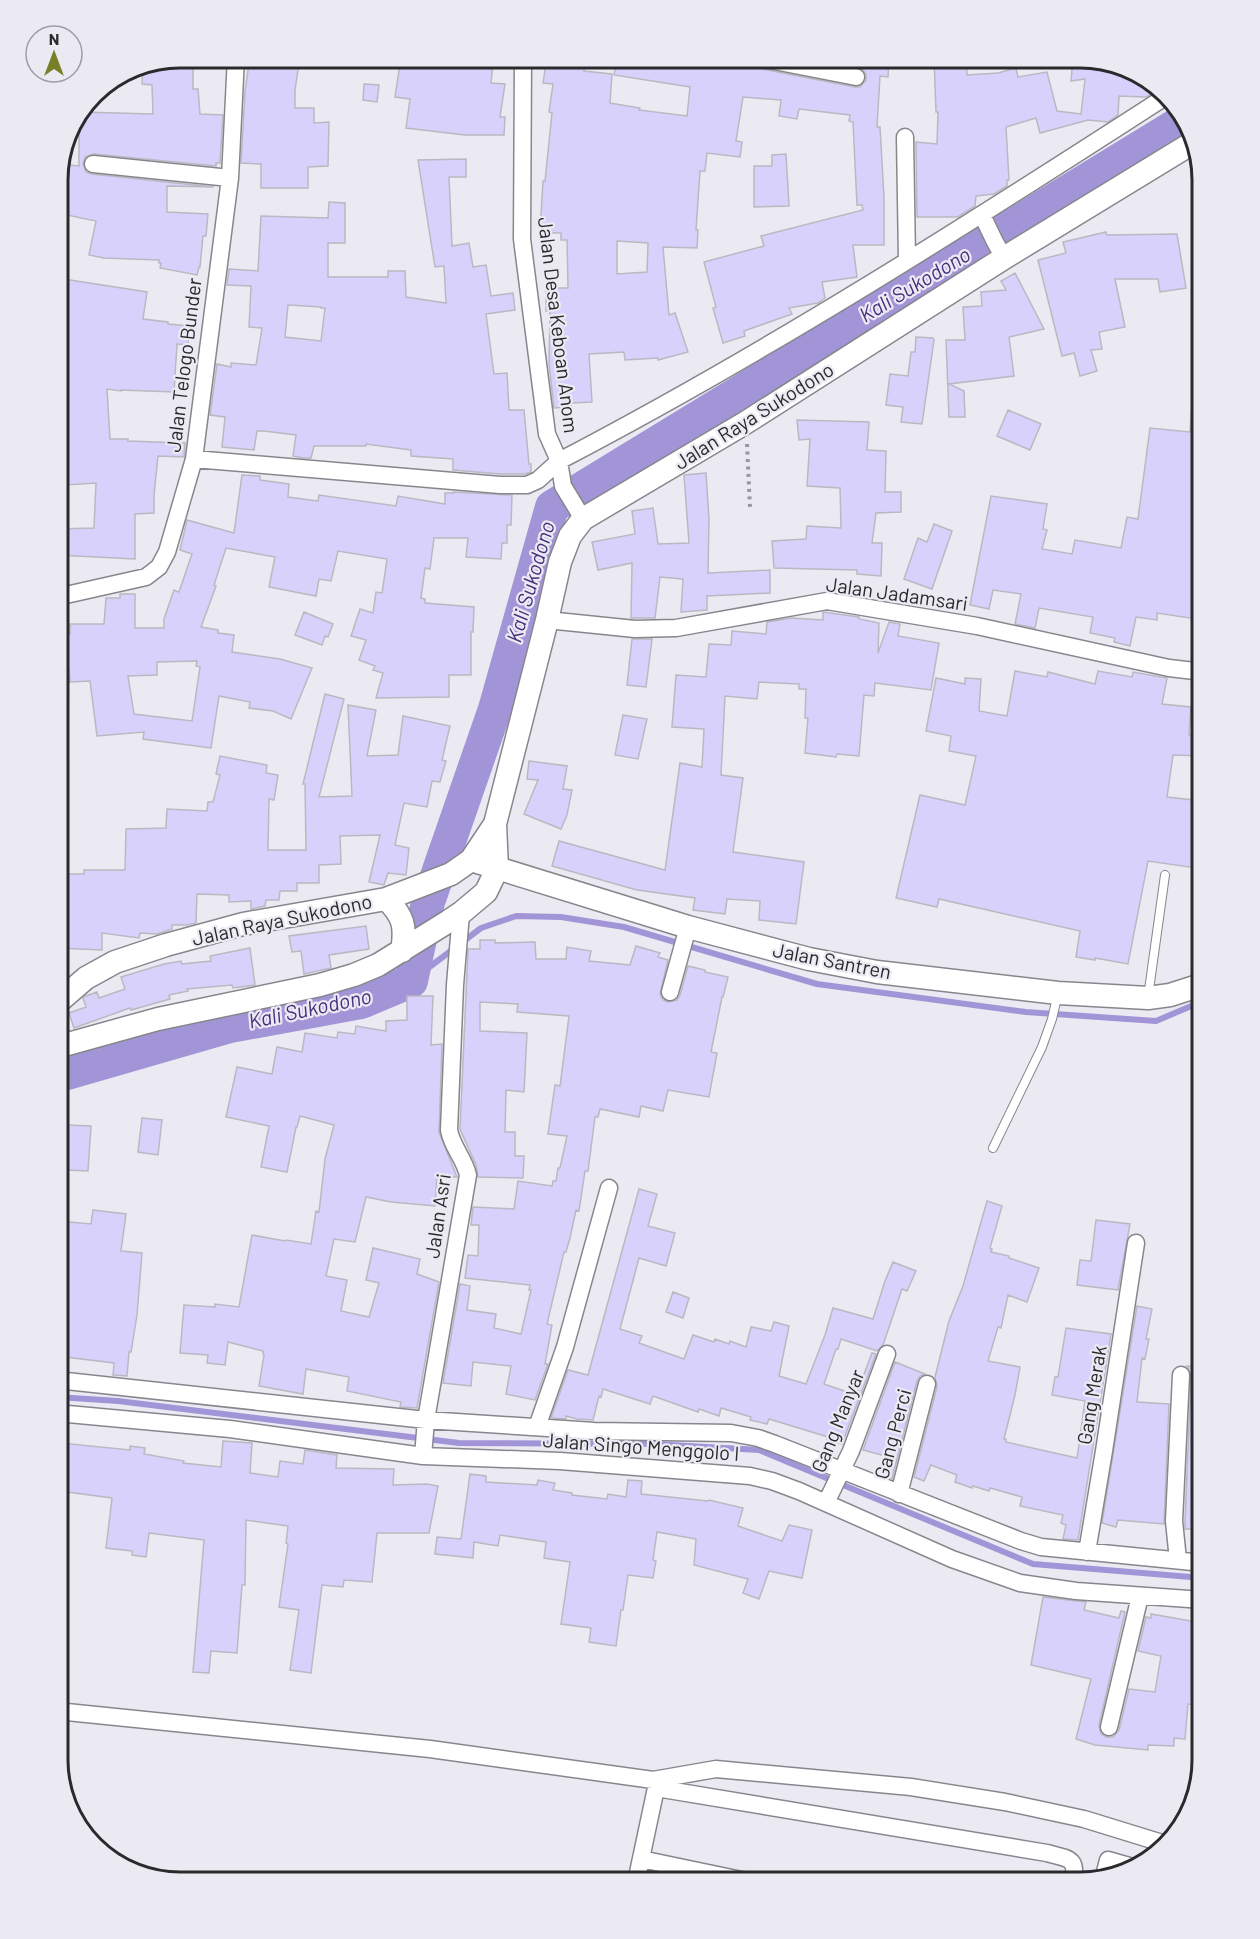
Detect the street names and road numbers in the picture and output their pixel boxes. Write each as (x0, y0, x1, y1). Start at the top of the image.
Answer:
street label: Jalan Desa Keboan Anom (534, 215, 584, 434)
street label: Jalan Telogo Bunder (160, 276, 206, 453)
street label: Jalan Raya Sukodono (669, 356, 838, 474)
street label: Jalan Jadamsari (825, 571, 970, 615)
street label: Jalan Raya Sukodono (190, 888, 374, 950)
street label: Jalan Santren (771, 937, 893, 983)
street label: Jalan Asri (419, 1172, 455, 1260)
street label: Gang Merak (1071, 1343, 1111, 1446)
street label: Gang Manyar (805, 1365, 869, 1476)
street label: Gang Perci (868, 1386, 916, 1482)
street label: Jalan Singo Menggolo I (542, 1427, 740, 1465)

